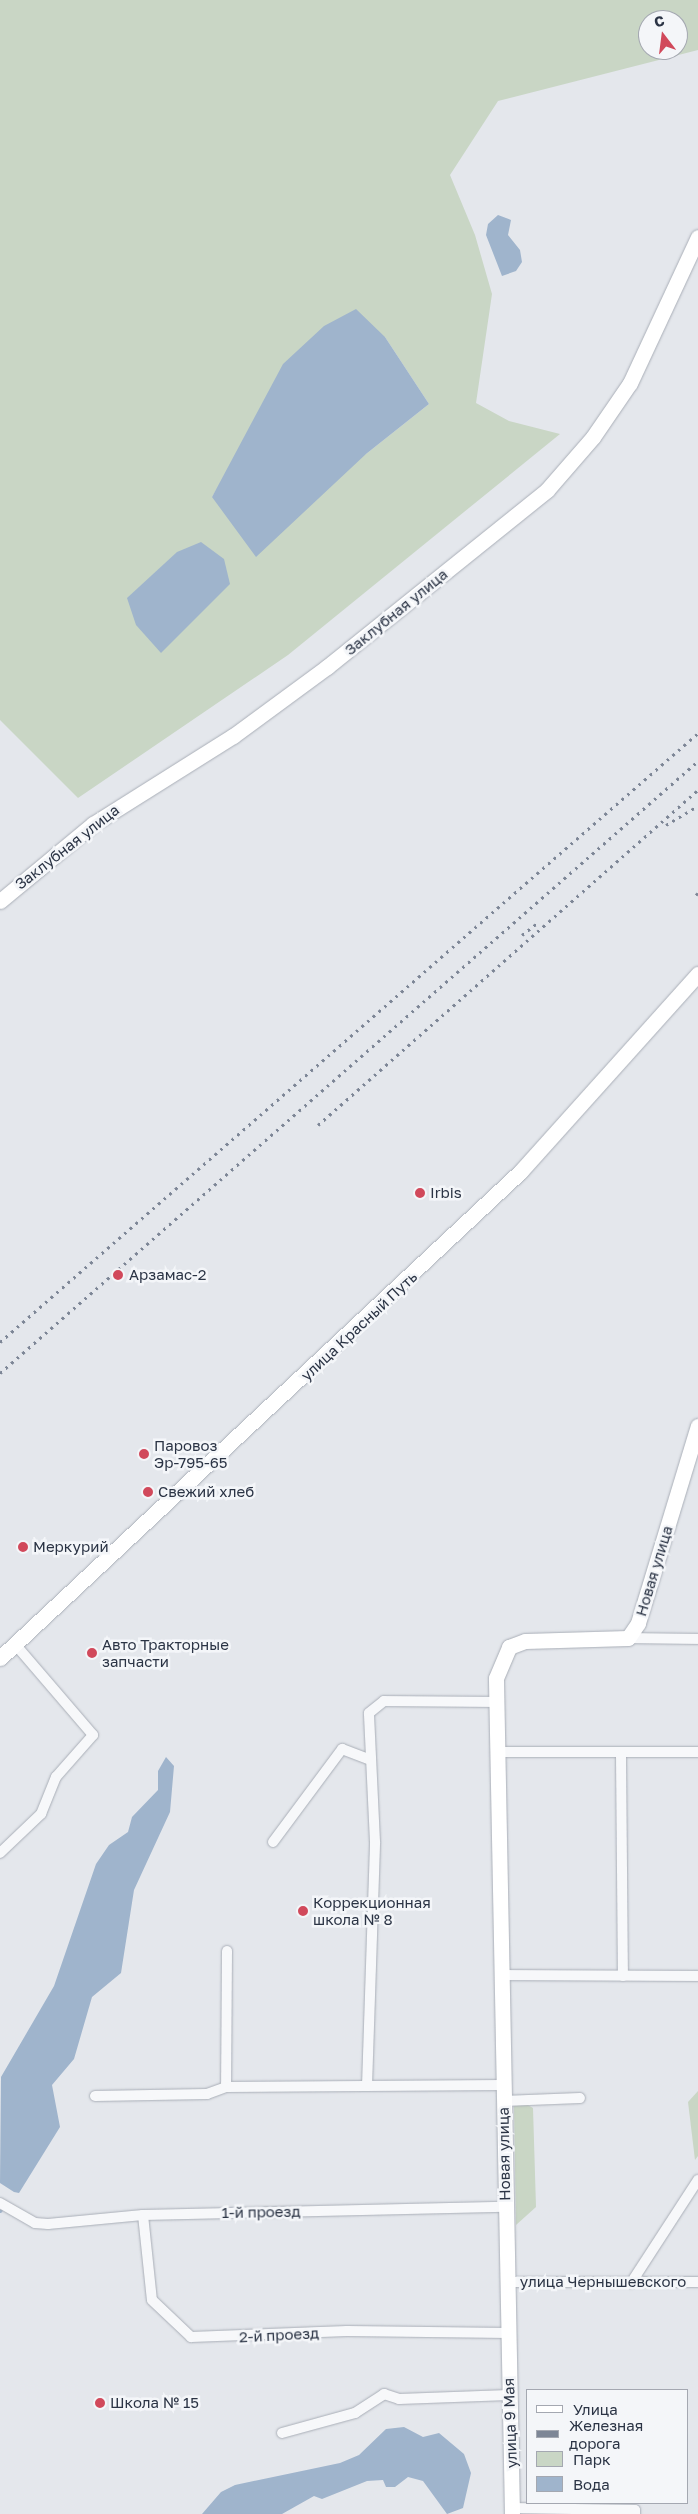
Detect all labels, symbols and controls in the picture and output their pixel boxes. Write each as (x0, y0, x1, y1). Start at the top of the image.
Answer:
north arrow (638, 10, 688, 60)
text: С (652, 11, 666, 30)
street label: Заклубная улица (341, 565, 451, 659)
street label: Заклубная улица (11, 801, 123, 893)
place label: Irbis (430, 1184, 462, 1202)
marker: Irbis (414, 1187, 426, 1199)
place label: Арзамас-2 (129, 1266, 206, 1284)
marker: Арзамас-2 (111, 1268, 125, 1282)
street label: улица Красный Путь (297, 1268, 421, 1384)
place label: Паровоз Эр-795-65 (154, 1436, 227, 1471)
marker: Паровоз Эр-795-65 (138, 1448, 150, 1460)
place label: Свежий хлеб (158, 1483, 254, 1501)
marker: Свежий хлеб (142, 1486, 154, 1498)
street label: Новая улица (632, 1524, 676, 1618)
place label: Меркурий (33, 1538, 109, 1556)
marker: Меркурий (17, 1541, 29, 1553)
place label: Авто Тракторные запчасти (102, 1635, 229, 1670)
marker: Авто Тракторные запчасти (86, 1647, 98, 1659)
place label: Коррекционная школа № 8 (313, 1893, 431, 1928)
marker: Коррекционная школа № 8 (297, 1905, 309, 1917)
street label: Новая улица (494, 2107, 514, 2201)
street label: 1-й проезд (221, 2202, 301, 2222)
street label: улица Чернышевского (520, 2273, 686, 2291)
street label: 2-й проезд (238, 2324, 320, 2346)
street label: улица 9 Мая (499, 2377, 521, 2469)
legend (526, 2389, 688, 2504)
place label: Школа № 15 (110, 2394, 199, 2412)
marker: Школа № 15 (94, 2397, 106, 2409)
text: Улица (573, 2400, 618, 2418)
text: Железная дорога (569, 2416, 643, 2452)
text: Парк (573, 2450, 611, 2468)
text: Вода (573, 2475, 610, 2493)

